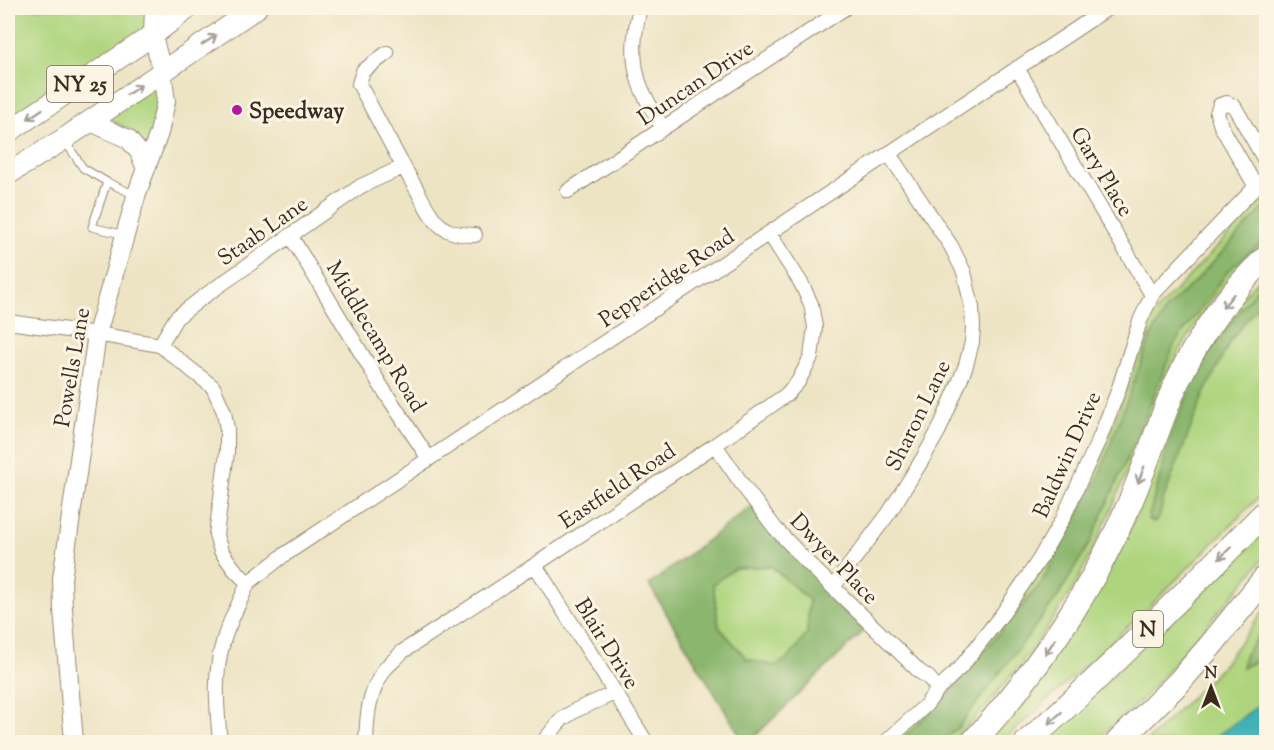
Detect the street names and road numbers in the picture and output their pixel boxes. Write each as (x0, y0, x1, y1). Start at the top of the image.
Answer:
street label: Duncan Drive (632, 34, 761, 135)
road number: NY 25 (47, 66, 113, 102)
street label: Gary Place (1061, 121, 1140, 224)
street label: Staab Lane (212, 190, 315, 275)
street label: Pepperidge Road (593, 222, 742, 337)
street label: Middlecamp Road (317, 256, 432, 419)
street label: Powells Lane (48, 305, 100, 430)
street label: Sharon Lane (879, 355, 960, 477)
street label: Baldwin Drive (1027, 387, 1111, 524)
street label: Eastfield Road (554, 437, 683, 538)
street label: Dwyer Place (781, 507, 885, 613)
street label: Blair Drive (565, 593, 646, 696)
road number: N (1133, 611, 1163, 647)

